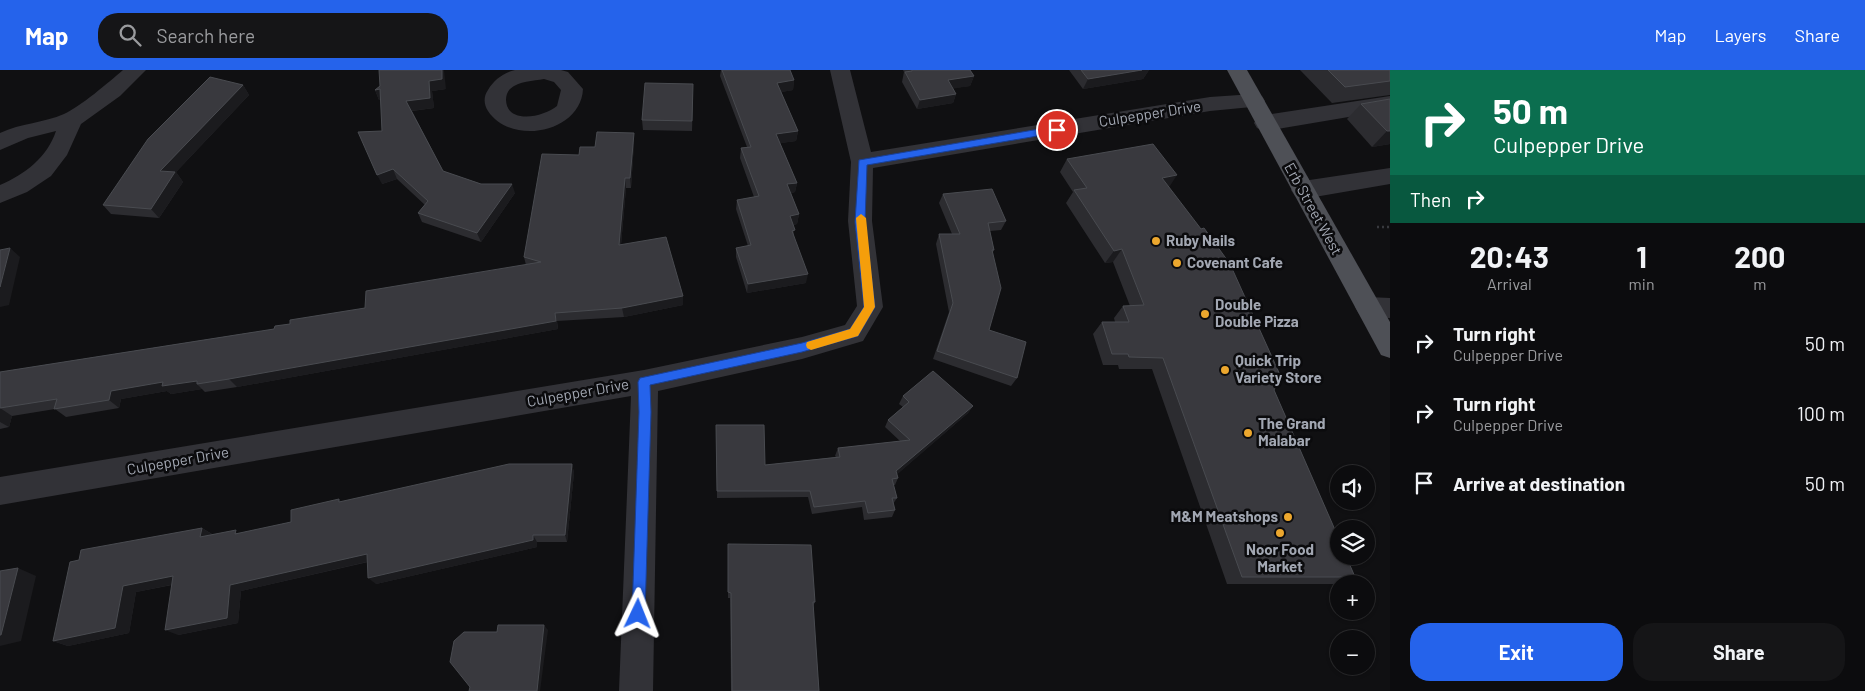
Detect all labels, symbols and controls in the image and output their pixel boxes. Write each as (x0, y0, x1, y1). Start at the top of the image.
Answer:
search box (98, 13, 448, 58)
text: Map (25, 21, 68, 50)
icon: search (116, 21, 144, 49)
text: Search here (156, 24, 255, 47)
text: Map (1654, 24, 1686, 46)
text: Layers (1714, 24, 1767, 46)
text: Share (1795, 24, 1840, 46)
text: 50 m (1493, 89, 1568, 131)
icon: right (1410, 90, 1475, 155)
street label: Culpepper Drive (1098, 96, 1202, 130)
pin (1036, 109, 1078, 151)
icon: arrive (1043, 116, 1071, 144)
text: Culpepper Drive (1493, 131, 1644, 157)
street label: Erb Street West (1281, 159, 1347, 258)
icon: right (1461, 185, 1489, 213)
text: Then (1410, 188, 1451, 211)
place label: Ruby Nails (1166, 231, 1235, 249)
marker: Ruby Nails (1150, 235, 1162, 247)
text: 20:43 (1470, 238, 1549, 274)
text: 1 (1636, 238, 1647, 274)
text: 200 (1734, 238, 1785, 274)
place label: Covenant Cafe (1187, 253, 1283, 271)
marker: Covenant Cafe (1171, 257, 1183, 269)
text: Arrival (1487, 274, 1532, 293)
text: min (1629, 274, 1655, 293)
text: m (1753, 274, 1766, 293)
place label: Double Double Pizza (1215, 295, 1299, 330)
marker: Double Double Pizza (1199, 308, 1211, 320)
text: Turn right (1453, 322, 1535, 345)
icon: right (1410, 329, 1438, 357)
text: 50 m (1805, 332, 1845, 355)
text: Culpepper Drive (1453, 345, 1563, 364)
place label: Quick Trip Variety Store (1235, 351, 1322, 386)
marker: Quick Trip Variety Store (1219, 364, 1231, 376)
street label: Culpepper Drive (525, 374, 630, 410)
text: Turn right (1453, 392, 1535, 415)
icon: right (1410, 399, 1438, 427)
text: 100 m (1797, 402, 1845, 425)
place label: The Grand Malabar (1258, 414, 1326, 449)
text: Culpepper Drive (1453, 415, 1563, 434)
marker: The Grand Malabar (1242, 427, 1254, 439)
street label: Culpepper Drive (125, 442, 230, 478)
map controls (1330, 465, 1375, 675)
button: sound (1330, 465, 1375, 510)
icon: arrive (1410, 469, 1438, 497)
text: Arrive at destination (1453, 472, 1625, 495)
text: 50 m (1805, 472, 1845, 495)
place label: M&M Meatshops (1171, 507, 1278, 525)
marker: M&M Meatshops (1282, 511, 1294, 523)
button: layers (1330, 520, 1375, 565)
marker: Noor Food Market (1274, 527, 1286, 539)
place label: Noor Food Market (1246, 540, 1314, 575)
button: + (1330, 575, 1375, 620)
position arrow (611, 587, 663, 639)
button: Exit (1410, 623, 1623, 681)
button: Share (1633, 623, 1845, 681)
button: − (1330, 630, 1375, 675)

